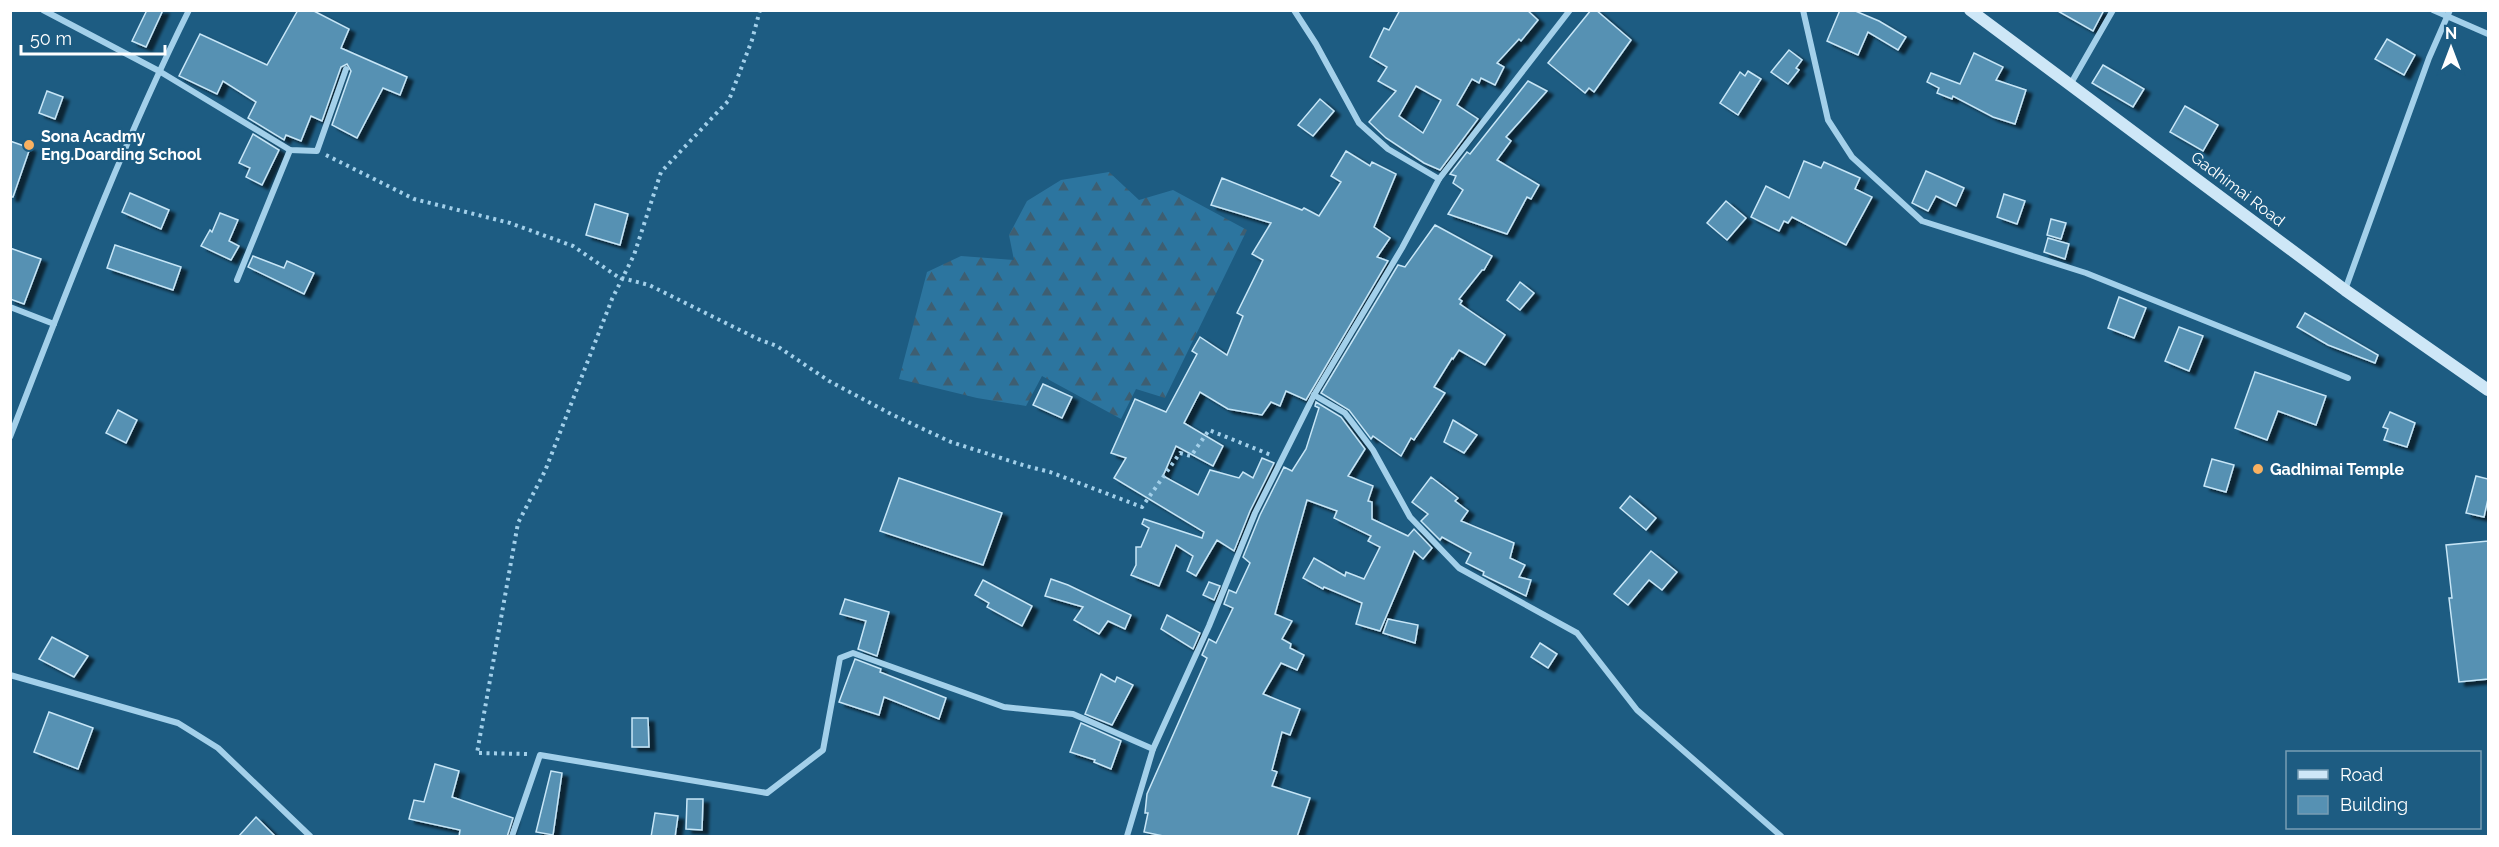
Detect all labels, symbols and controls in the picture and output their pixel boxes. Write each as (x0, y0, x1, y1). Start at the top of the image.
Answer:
scale bar (21, 18, 165, 56)
north arrow (2421, 18, 2481, 78)
text: N (2445, 24, 2457, 43)
text: 50 m (30, 28, 72, 49)
place label: Sona Acadmy Eng.Doarding School (41, 127, 202, 164)
marker: Sona Acadmy Eng.Doarding School (22, 138, 36, 152)
street label: Gadhimai Road (2187, 148, 2289, 230)
place label: Gadhimai Temple (2270, 460, 2404, 479)
marker: Gadhimai Temple (2251, 462, 2265, 476)
legend (2286, 751, 2481, 829)
text: Road (2340, 764, 2383, 785)
text: Building (2340, 794, 2408, 815)

